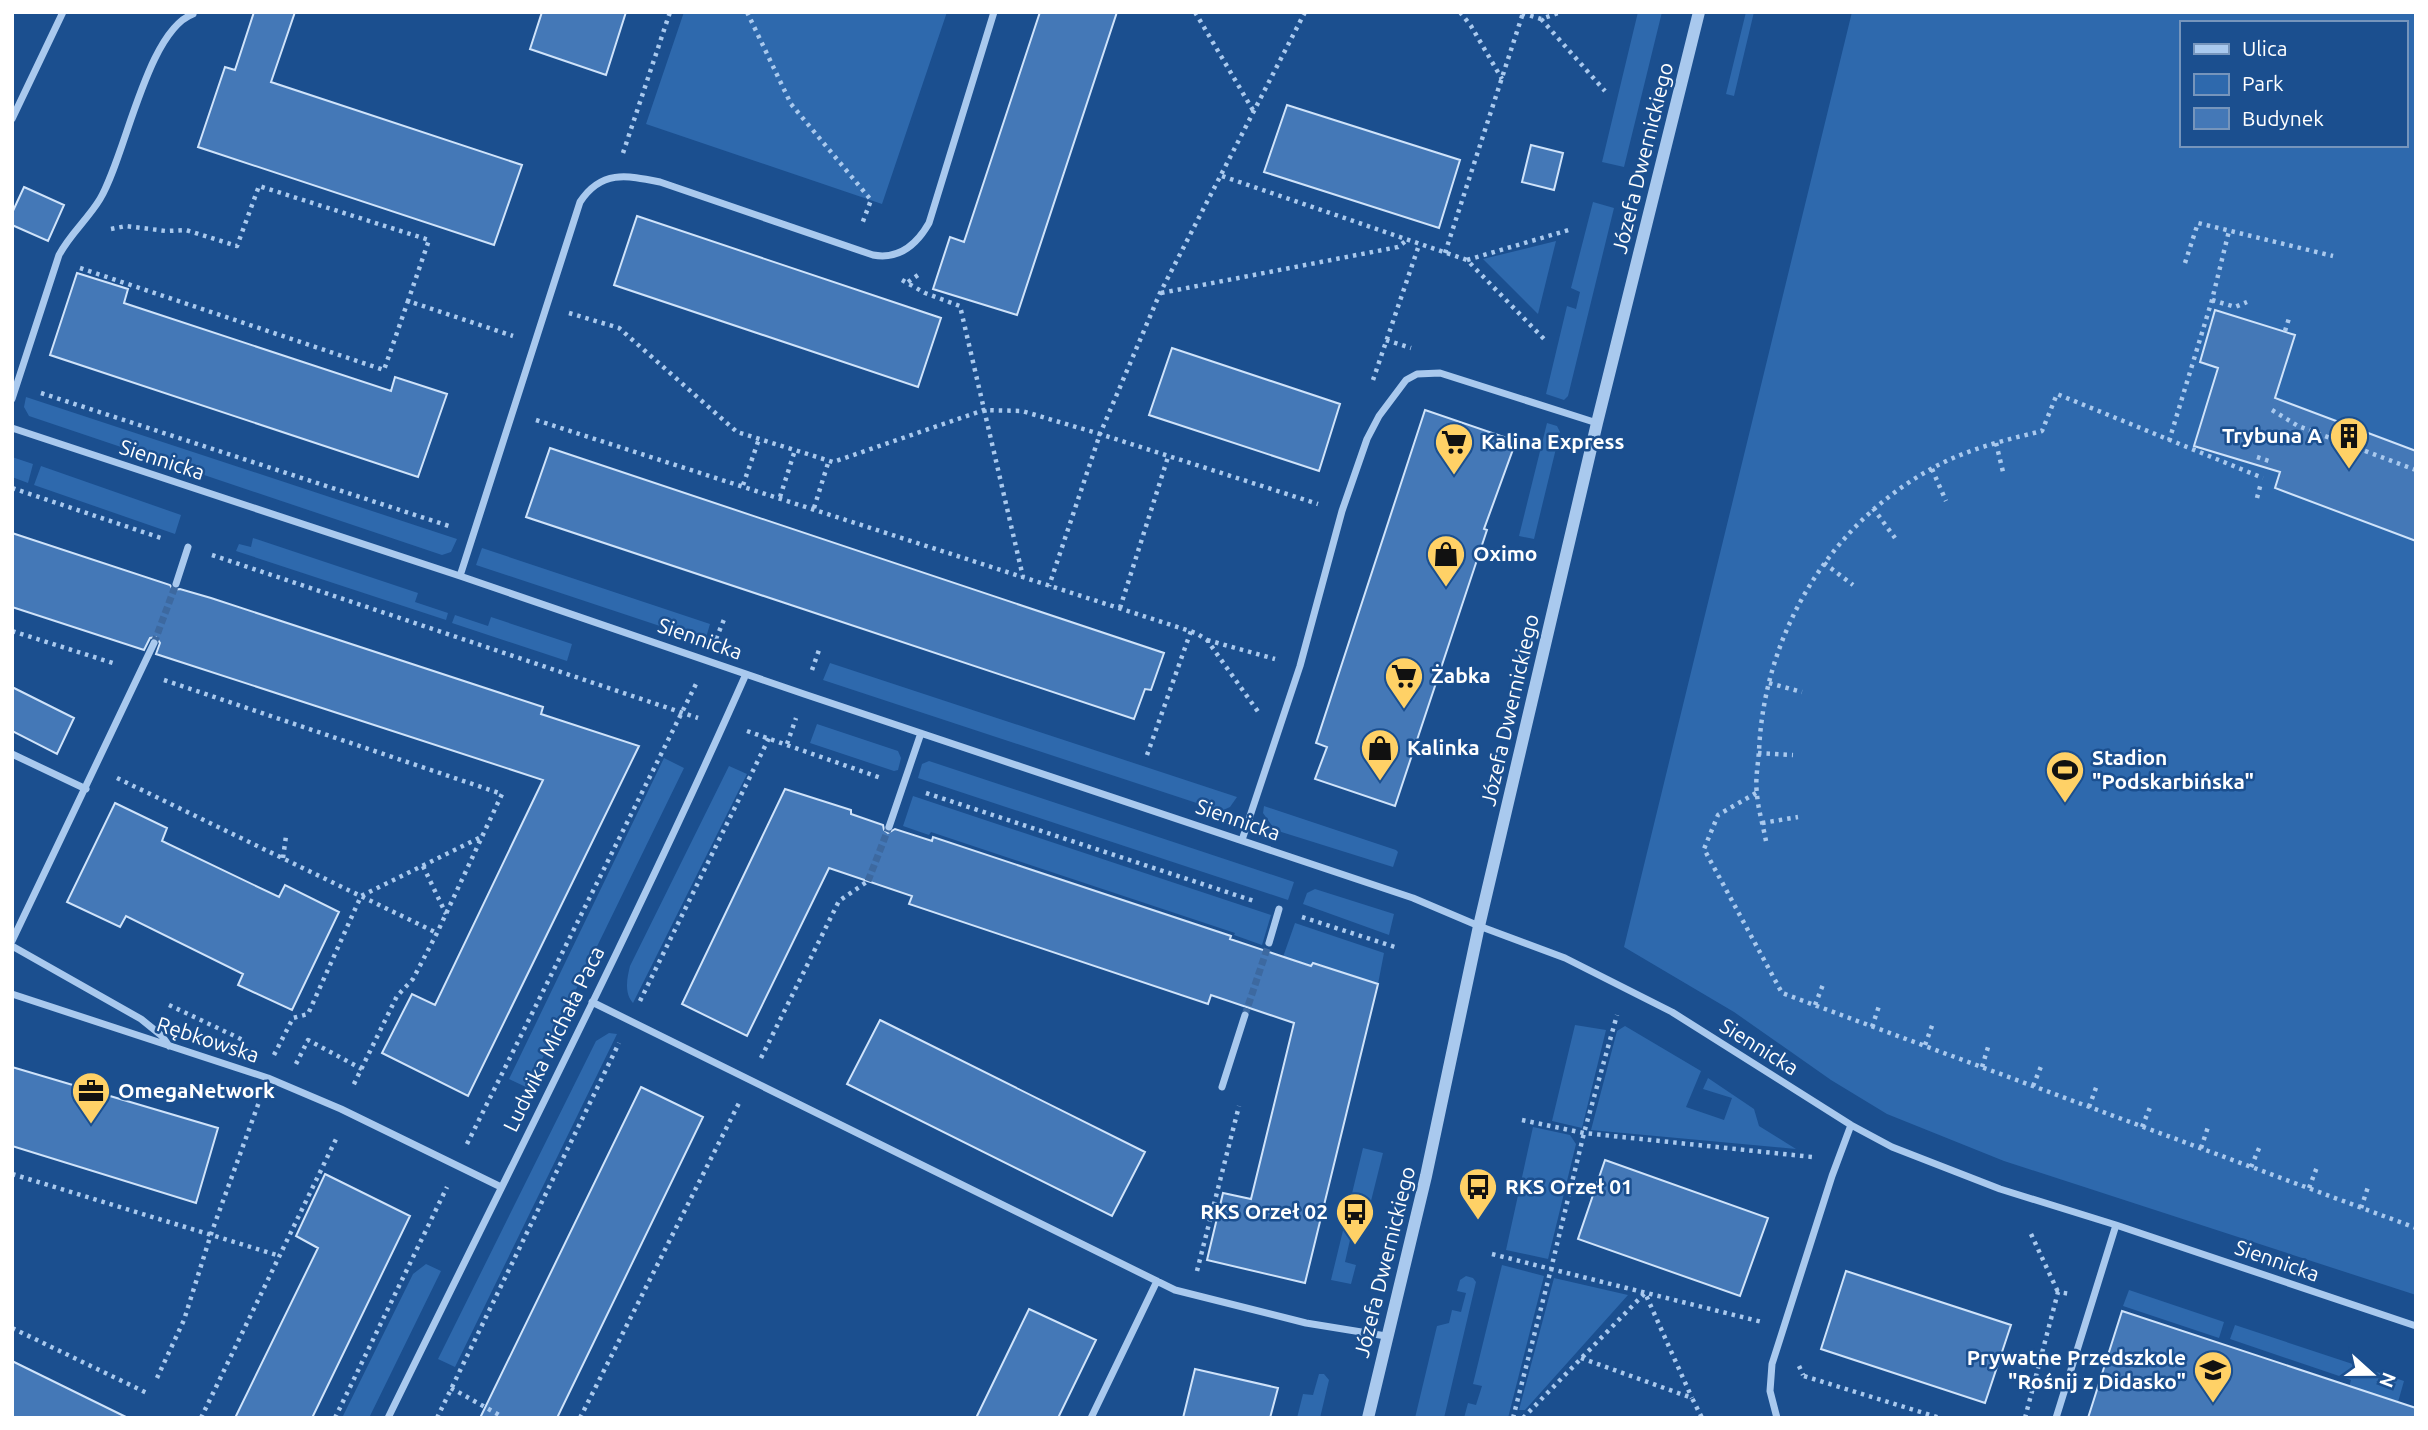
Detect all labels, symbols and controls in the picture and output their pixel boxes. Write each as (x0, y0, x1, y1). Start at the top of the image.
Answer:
legend (2180, 21, 2407, 147)
text: Ulica (2242, 36, 2287, 60)
street label: Józefa Dwernickiego (1607, 60, 1677, 256)
text: Park (2242, 71, 2284, 95)
text: Budynek (2242, 106, 2324, 130)
building icon: Trybuna A (2328, 415, 2370, 470)
supermarket icon: Kalina Express (1433, 421, 1475, 476)
place label: Trybuna A (2222, 423, 2322, 447)
place label: Kalina Express (1481, 429, 1624, 453)
street label: Siennicka (117, 434, 208, 484)
shop icon: Oximo (1425, 533, 1467, 588)
place label: Oximo (1473, 541, 1538, 565)
street label: Józefa Dwernickiego (1475, 611, 1543, 808)
street label: Siennicka (655, 612, 746, 664)
supermarket icon: Żabka (1383, 655, 1425, 710)
place label: Żabka (1431, 663, 1491, 687)
shop icon: Kalinka (1359, 727, 1401, 782)
place label: Kalinka (1407, 735, 1480, 759)
place label: Stadion "Podskarbińska" (2092, 745, 2254, 793)
sports icon: Stadion "Podskarbińska" (2044, 749, 2086, 804)
street label: Siennicka (1193, 793, 1284, 845)
street label: Ludwika Michała Paca (498, 942, 608, 1135)
street label: Rębkowska (154, 1011, 262, 1067)
street label: Siennicka (1716, 1013, 1803, 1080)
office icon: OmegaNetwork (70, 1070, 112, 1125)
place label: OmegaNetwork (118, 1078, 275, 1102)
street label: Józefa Dwernickiego (1349, 1164, 1419, 1360)
bus stop icon: RKS Orzeł 01 (1457, 1166, 1499, 1221)
place label: RKS Orzeł 01 (1505, 1174, 1633, 1198)
bus stop icon: RKS Orzeł 02 (1334, 1191, 1376, 1246)
place label: RKS Orzeł 02 (1200, 1199, 1328, 1223)
street label: Siennicka (2232, 1234, 2323, 1286)
north arrow (2337, 1339, 2407, 1409)
place label: Prywatne Przedszkole "Rośnij z Didasko" (1967, 1345, 2186, 1393)
school or university icon: Prywatne Przedszkole "Rośnij z Didasko" (2192, 1349, 2234, 1404)
text: N (2375, 1370, 2401, 1391)

